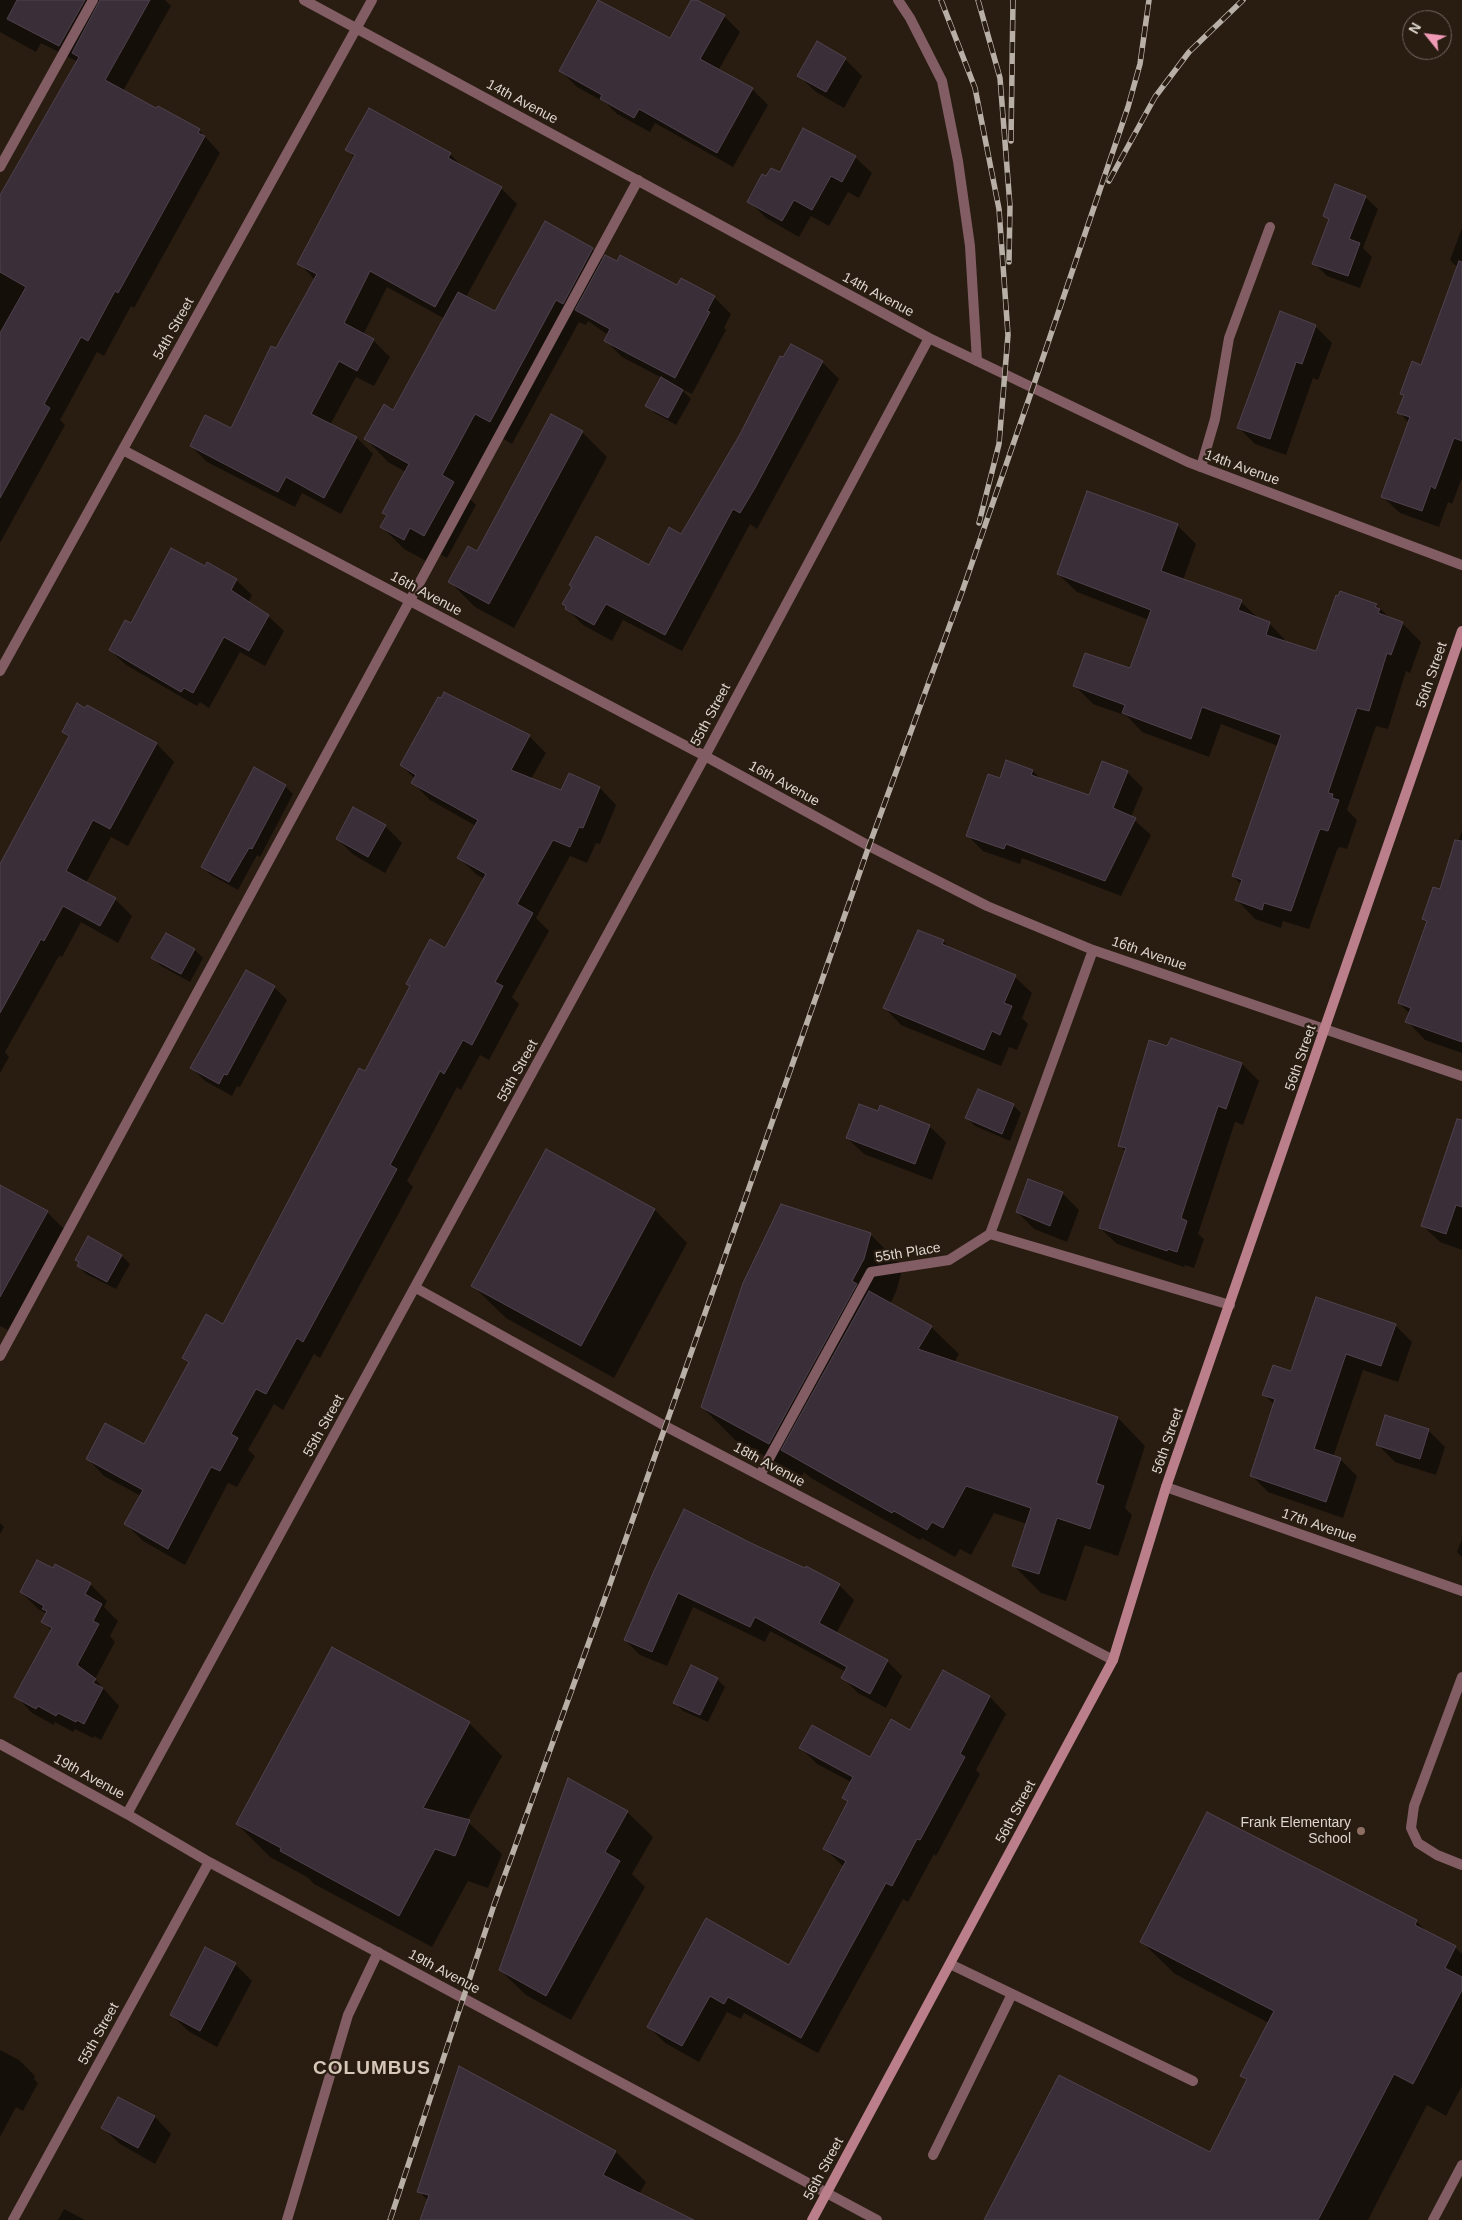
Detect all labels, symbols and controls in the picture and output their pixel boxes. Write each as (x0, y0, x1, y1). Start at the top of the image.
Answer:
north arrow (1402, 10, 1452, 60)
text: N (1405, 20, 1424, 37)
street label: 14th Avenue (483, 76, 561, 128)
street label: 14th Avenue (839, 269, 917, 321)
street label: 54th Street (150, 295, 198, 363)
street label: 14th Avenue (1202, 447, 1282, 489)
street label: 16th Avenue (387, 568, 465, 620)
street label: 56th Street (1413, 640, 1451, 710)
street label: 55th Street (688, 681, 734, 749)
street label: 16th Avenue (746, 758, 822, 810)
street label: 16th Avenue (1109, 933, 1189, 975)
street label: 56th Street (1282, 1023, 1320, 1093)
street label: 55th Street (494, 1037, 542, 1105)
street label: 55th Place (874, 1240, 942, 1266)
street label: 55th Street (300, 1392, 348, 1460)
street label: 56th Street (1149, 1406, 1187, 1476)
street label: 18th Avenue (730, 1439, 808, 1491)
street label: 17th Avenue (1279, 1505, 1359, 1547)
street label: 19th Avenue (51, 1751, 127, 1803)
street label: 56th Street (993, 1778, 1039, 1846)
place label: Frank Elementary School (1241, 1815, 1351, 1848)
marker: Frank Elementary School (1355, 1825, 1367, 1837)
street label: 19th Avenue (405, 1946, 483, 1998)
street label: 55th Street (75, 2000, 123, 2068)
district label: COLUMBUS (312, 2058, 432, 2080)
street label: 56th Street (801, 2135, 847, 2203)

